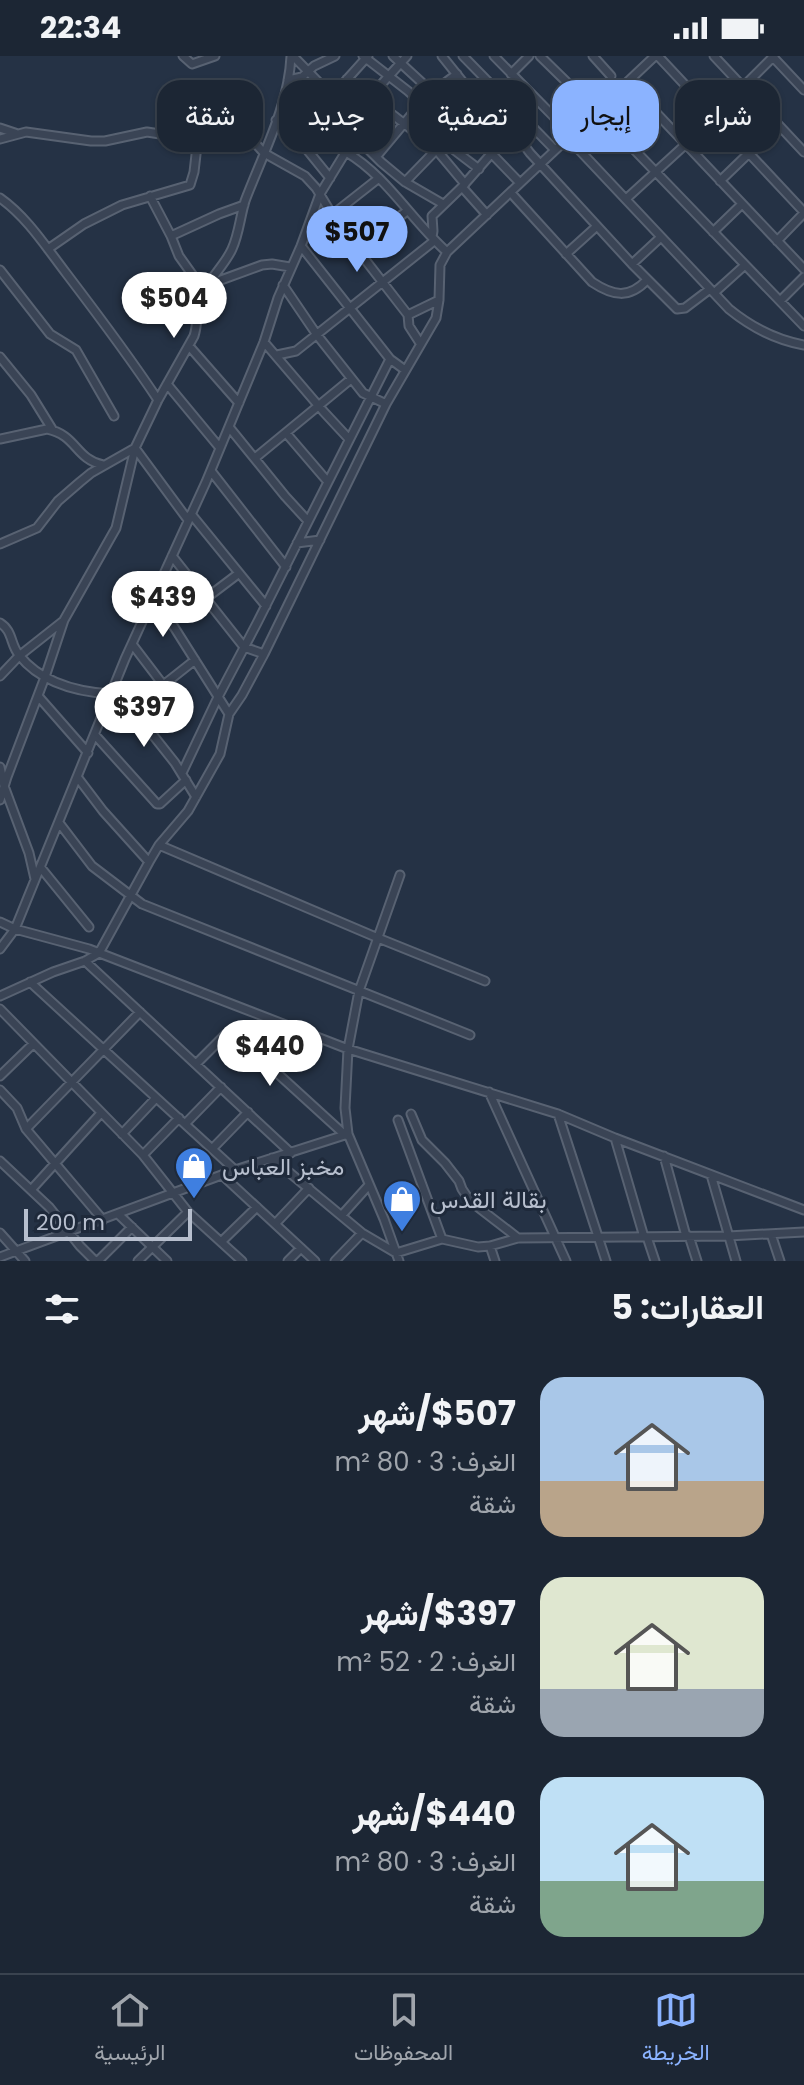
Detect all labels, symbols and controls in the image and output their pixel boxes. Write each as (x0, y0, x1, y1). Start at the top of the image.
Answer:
text: 22:34 (40, 6, 121, 49)
chip: شقة (157, 80, 263, 152)
chip: جديد (279, 80, 393, 152)
chip: تصفية (409, 80, 536, 152)
chip: إيجار (552, 80, 659, 152)
chip: شراء (675, 80, 780, 152)
pin: $507 (310, 206, 404, 274)
text: $507 (325, 214, 389, 250)
pin: $504 (127, 272, 221, 340)
text: $504 (140, 280, 208, 316)
pin: $439 (116, 571, 210, 639)
text: $439 (130, 579, 196, 615)
pin: $397 (97, 681, 191, 749)
text: $397 (113, 689, 175, 725)
pin: $440 (223, 1020, 317, 1088)
text: $440 (235, 1028, 305, 1064)
shop icon: مخبز العباس (173, 1145, 215, 1200)
place label: مخبز العباس (222, 1150, 344, 1183)
shop icon: بقالة القدس (381, 1178, 423, 1233)
place label: بقالة القدس (430, 1183, 547, 1216)
scale bar (24, 1205, 192, 1241)
text: 200 m (36, 1207, 105, 1238)
text: العقارات: 5 (611, 1283, 764, 1331)
icon: filters (40, 1287, 84, 1331)
text: $507/شهر (358, 1389, 516, 1437)
icon: home (604, 1409, 700, 1505)
text: الغرف: 3 · 80 m² (335, 1444, 516, 1480)
text: شقة (469, 1486, 516, 1522)
text: $397/شهر (361, 1589, 516, 1637)
icon: home (604, 1609, 700, 1705)
text: الغرف: 2 · 52 m² (336, 1644, 516, 1680)
text: شقة (469, 1686, 516, 1722)
text: $440/شهر (352, 1789, 516, 1837)
icon: home (604, 1809, 700, 1905)
text: الغرف: 3 · 80 m² (335, 1844, 516, 1880)
text: شقة (469, 1886, 516, 1922)
tab: الرئيسية (94, 1988, 165, 2072)
tab: المحفوظات (354, 1988, 453, 2072)
tab: الخريطة (642, 1988, 710, 2072)

